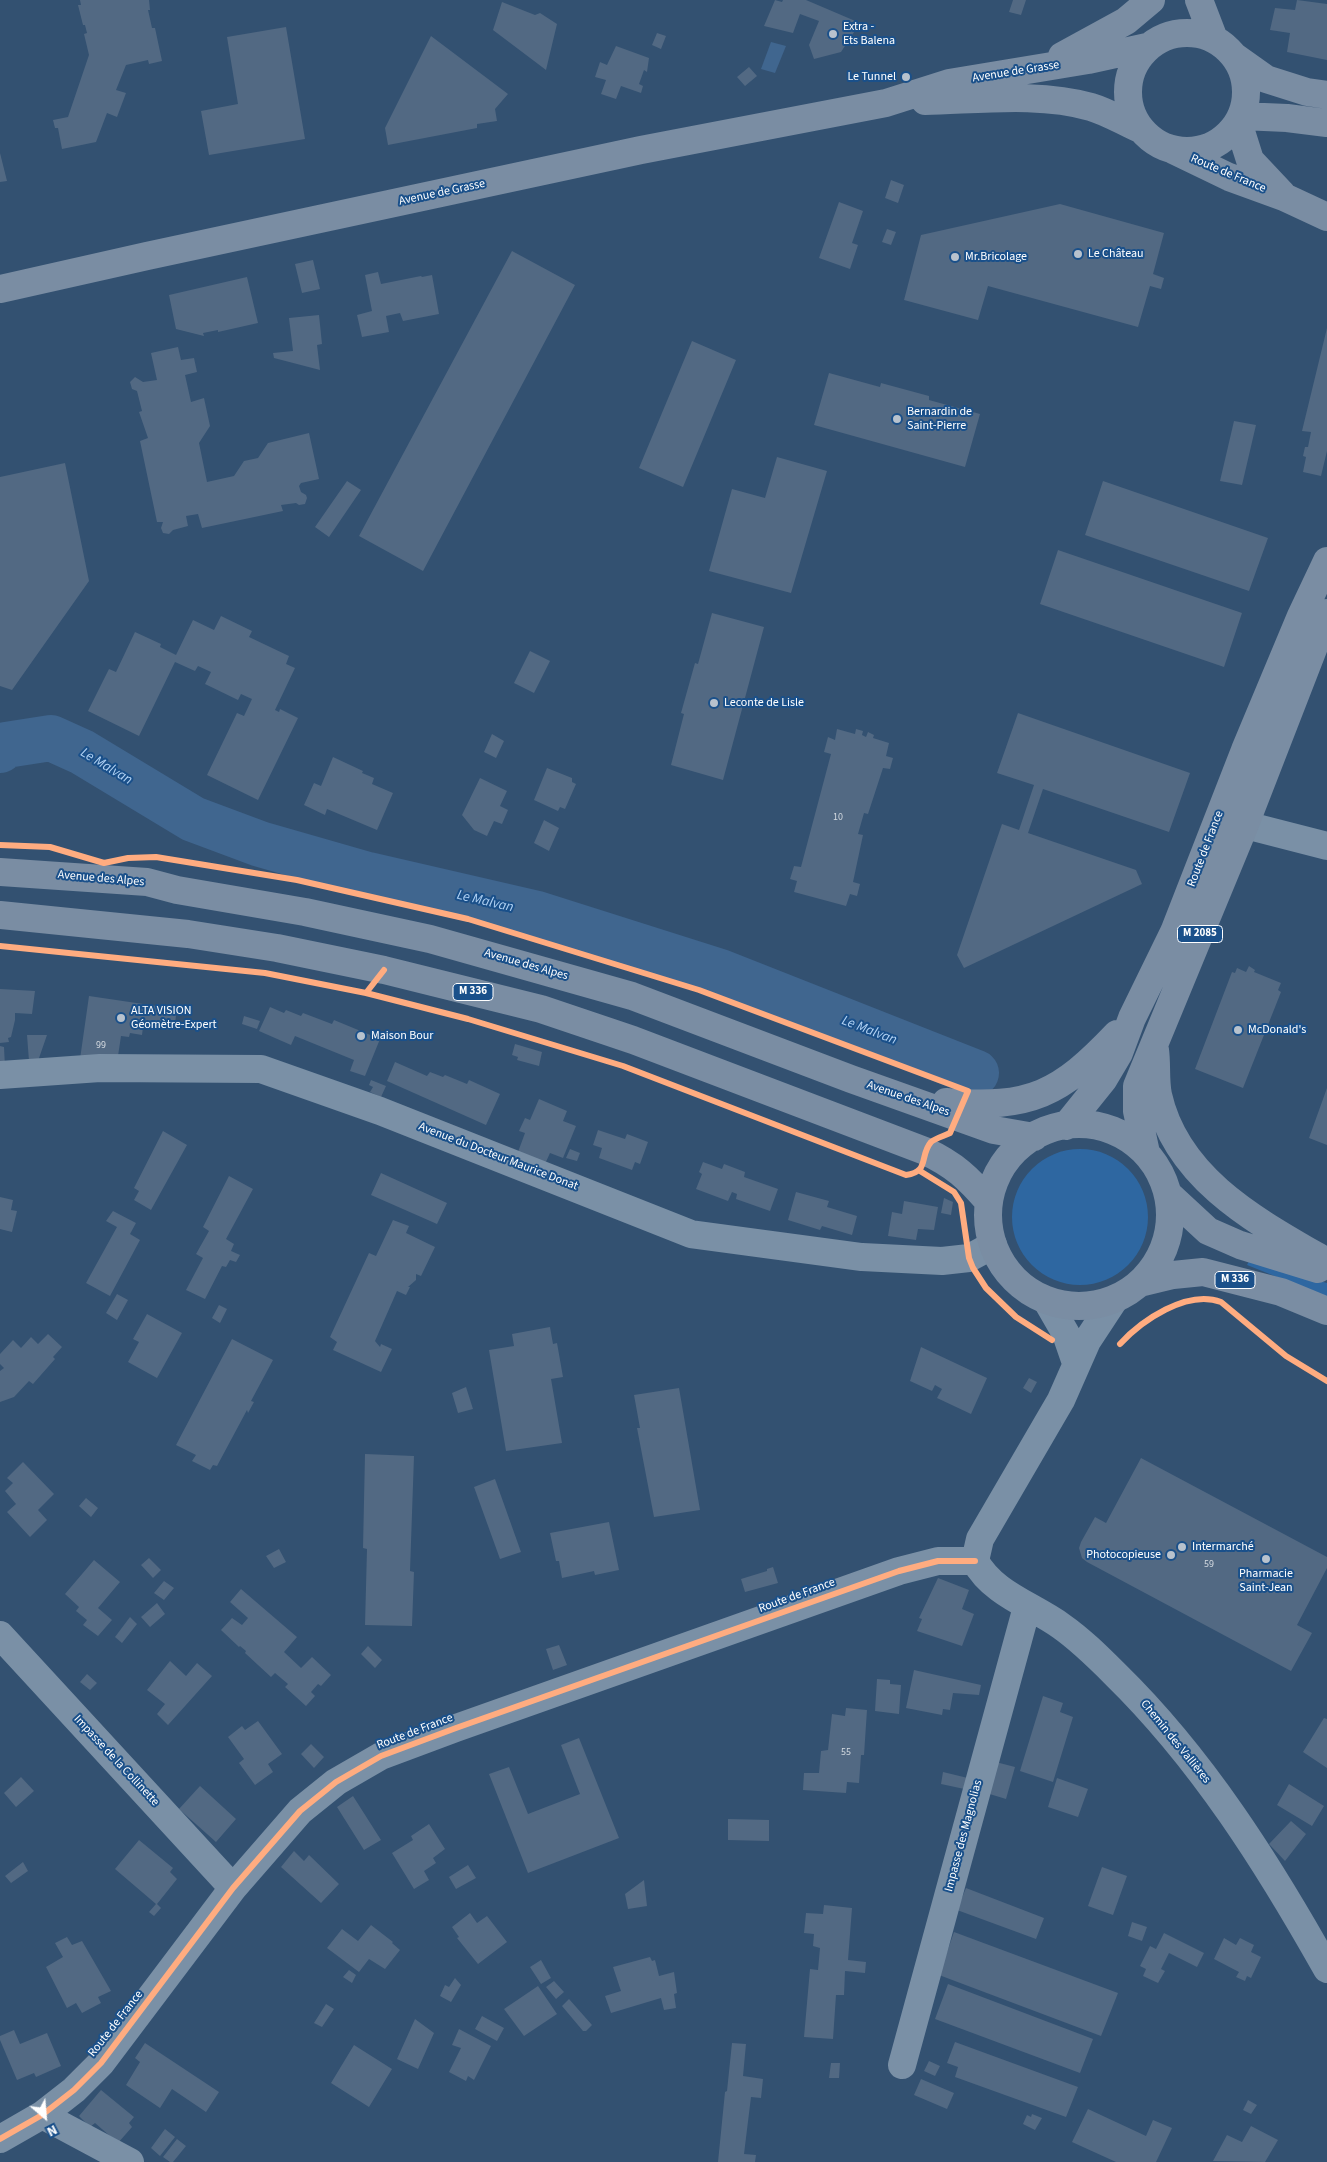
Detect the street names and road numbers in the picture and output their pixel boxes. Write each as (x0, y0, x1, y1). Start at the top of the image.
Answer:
street label: Avenue de Grasse (972, 58, 1060, 86)
street label: Route de France (1188, 152, 1268, 196)
street label: Avenue de Grasse (398, 177, 486, 209)
street label: Route de France (1185, 809, 1227, 889)
street label: Avenue des Alpes (57, 868, 145, 890)
road number: M 2085 (1178, 926, 1222, 942)
street label: Avenue des Alpes (482, 946, 570, 984)
road number: M 336 (453, 984, 493, 1000)
street label: Avenue des Alpes (865, 1078, 951, 1120)
street label: Avenue du Docteur Maurice Donat (416, 1120, 580, 1194)
road number: M 336 (1215, 1272, 1255, 1288)
street label: Route de France (757, 1575, 837, 1617)
street label: Chemin des Vallières (1137, 1697, 1213, 1787)
street label: Route de France (375, 1711, 455, 1753)
street label: Impasse de la Collinette (70, 1713, 162, 1809)
street label: Impasse des Magnolias (942, 1779, 986, 1893)
street label: Route de France (86, 1988, 146, 2060)

